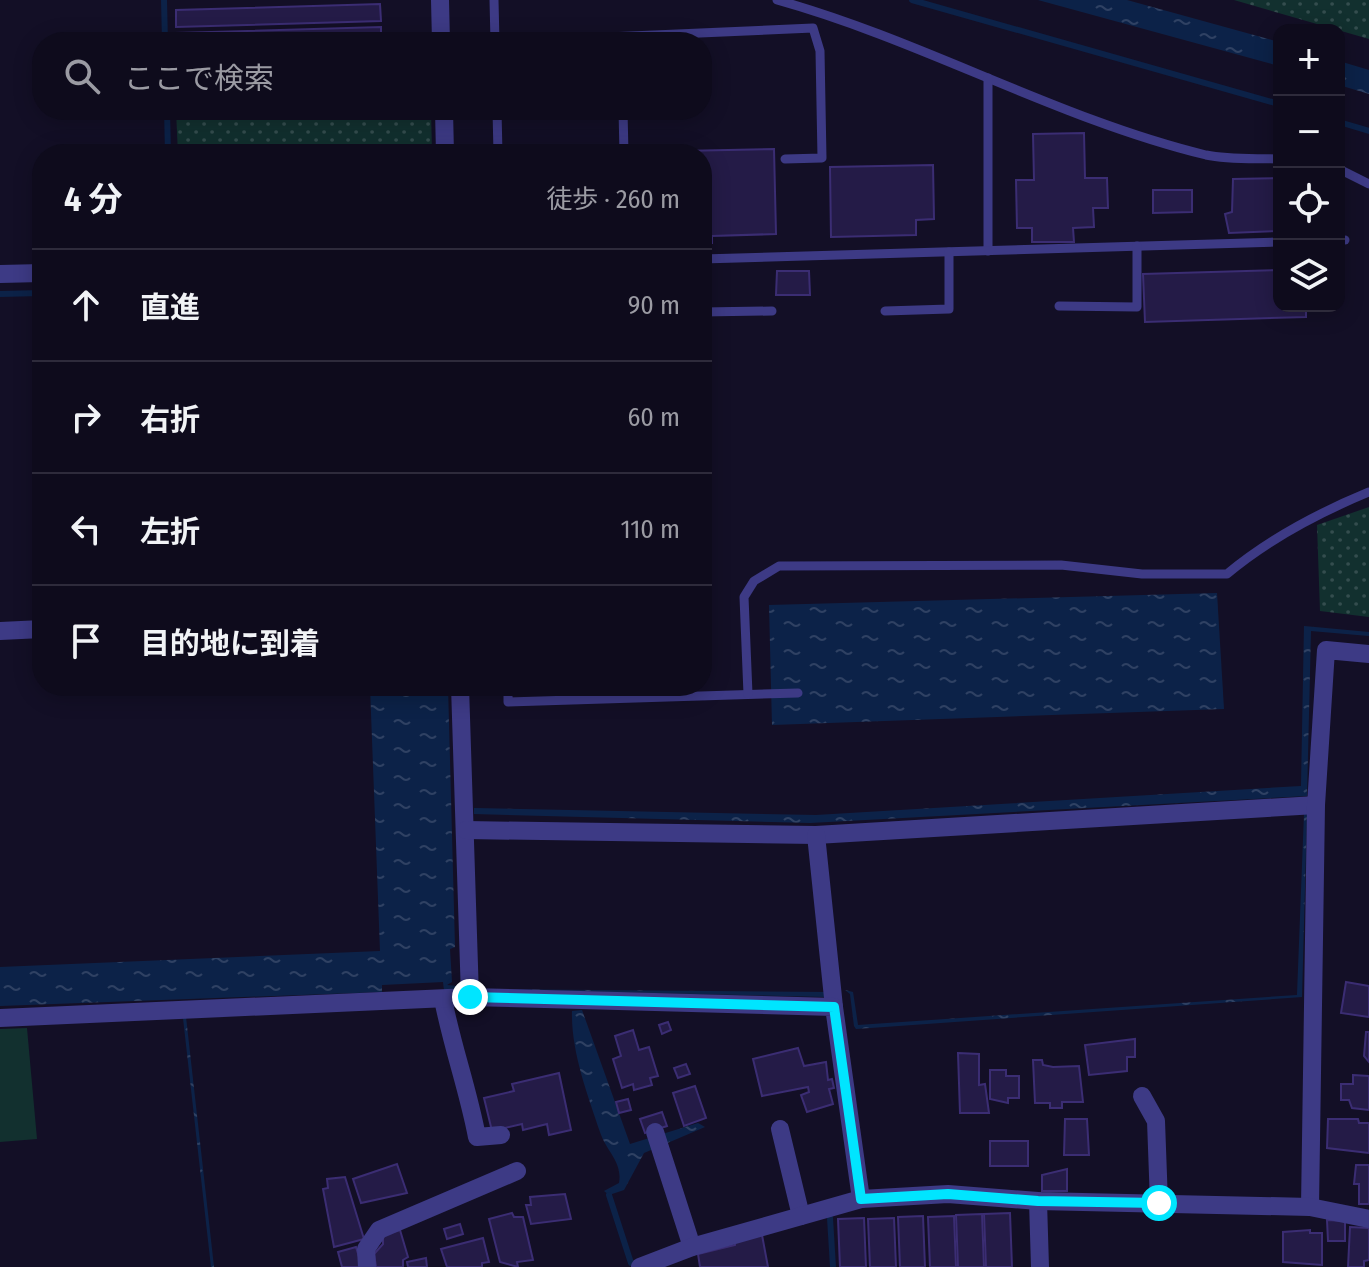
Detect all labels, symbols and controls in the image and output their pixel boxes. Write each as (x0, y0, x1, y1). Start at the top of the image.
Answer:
map controls (1273, 24, 1345, 312)
button: + (1273, 24, 1345, 96)
search box (32, 32, 712, 120)
icon: search (60, 54, 104, 98)
text: ここで検索 (124, 61, 274, 97)
button: − (1273, 96, 1345, 168)
button: locate (1273, 168, 1345, 240)
text: 4 分 (64, 179, 123, 220)
text: 徒歩 · 260 m (546, 184, 680, 215)
button: layers (1273, 240, 1345, 312)
icon: ahead (64, 283, 108, 327)
text: 直進 (140, 290, 200, 326)
text: 90 m (628, 290, 680, 321)
icon: right (64, 395, 108, 439)
text: 右折 (140, 402, 200, 438)
text: 60 m (627, 402, 680, 433)
icon: left (64, 507, 108, 551)
text: 左折 (140, 514, 200, 550)
text: 110 m (620, 514, 680, 545)
icon: arrive (64, 619, 108, 663)
text: 目的地に到着 (140, 626, 320, 662)
route end (452, 979, 488, 1015)
route start (1141, 1185, 1177, 1221)

